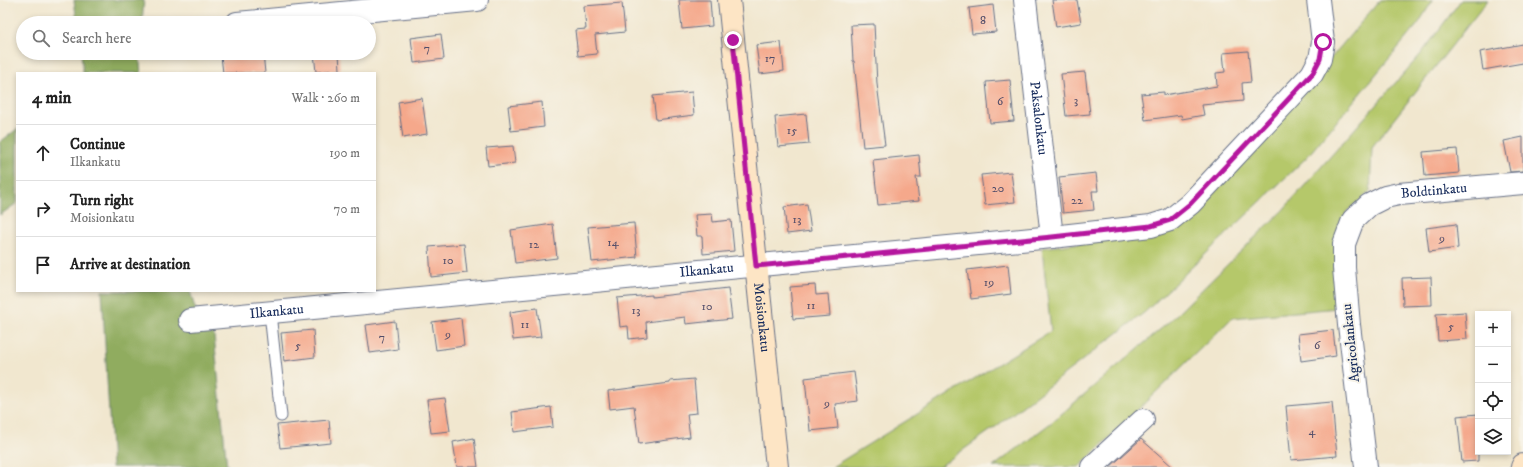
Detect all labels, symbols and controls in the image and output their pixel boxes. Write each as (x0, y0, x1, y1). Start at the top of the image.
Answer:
house number: 8 (980, 13, 986, 28)
search box (16, 16, 376, 60)
icon: search (30, 27, 52, 49)
text: Search here (62, 29, 131, 48)
route end (724, 31, 742, 49)
route start (1314, 33, 1332, 51)
house number: 7 (424, 41, 430, 56)
house number: 17 (765, 51, 775, 66)
street label: Paksalonkatu (1025, 80, 1052, 156)
text: 4 min (32, 87, 71, 109)
text: Walk · 260 m (292, 90, 360, 106)
house number: 3 (1074, 93, 1078, 108)
house number: 6 (997, 94, 1004, 109)
house number: 15 (787, 123, 797, 138)
text: Continue (70, 135, 125, 154)
icon: ahead (32, 142, 54, 164)
text: 190 m (329, 145, 360, 161)
text: Ilkankatu (70, 154, 120, 170)
street label: Boldtinkatu (1400, 179, 1468, 203)
house number: 20 (992, 181, 1004, 196)
text: Turn right (70, 191, 133, 210)
house number: 22 (1071, 193, 1083, 208)
icon: right (32, 198, 54, 220)
text: 70 m (334, 201, 360, 217)
text: Moisionkatu (70, 210, 135, 226)
house number: 13 (793, 212, 801, 227)
house number: 9 (1438, 231, 1445, 246)
house number: 14 (607, 235, 620, 250)
house number: 12 (529, 237, 539, 252)
house number: 10 (443, 253, 453, 268)
icon: arrive (32, 254, 54, 276)
text: Arrive at destination (70, 255, 190, 274)
street label: Ilkankatu (679, 259, 735, 282)
house number: 19 (984, 275, 994, 290)
street label: Moisionkatu (749, 282, 774, 353)
house number: 11 (807, 298, 815, 313)
house number: 10 (702, 299, 712, 314)
street label: Ilkankatu (249, 300, 305, 323)
house number: 13 (632, 303, 640, 318)
street label: Agricolankatu (1338, 303, 1364, 383)
map controls (1475, 311, 1511, 455)
button: + (1475, 311, 1511, 347)
house number: 11 (521, 317, 529, 332)
house number: 5 (1448, 319, 1454, 334)
house number: 9 (444, 327, 451, 342)
house number: 7 (379, 330, 385, 345)
house number: 5 (295, 338, 301, 353)
house number: 6 (1314, 338, 1321, 353)
button: − (1475, 347, 1511, 383)
button: locate (1475, 383, 1511, 419)
house number: 9 (823, 396, 830, 411)
button: layers (1475, 419, 1511, 455)
house number: 4 (1309, 424, 1317, 439)

